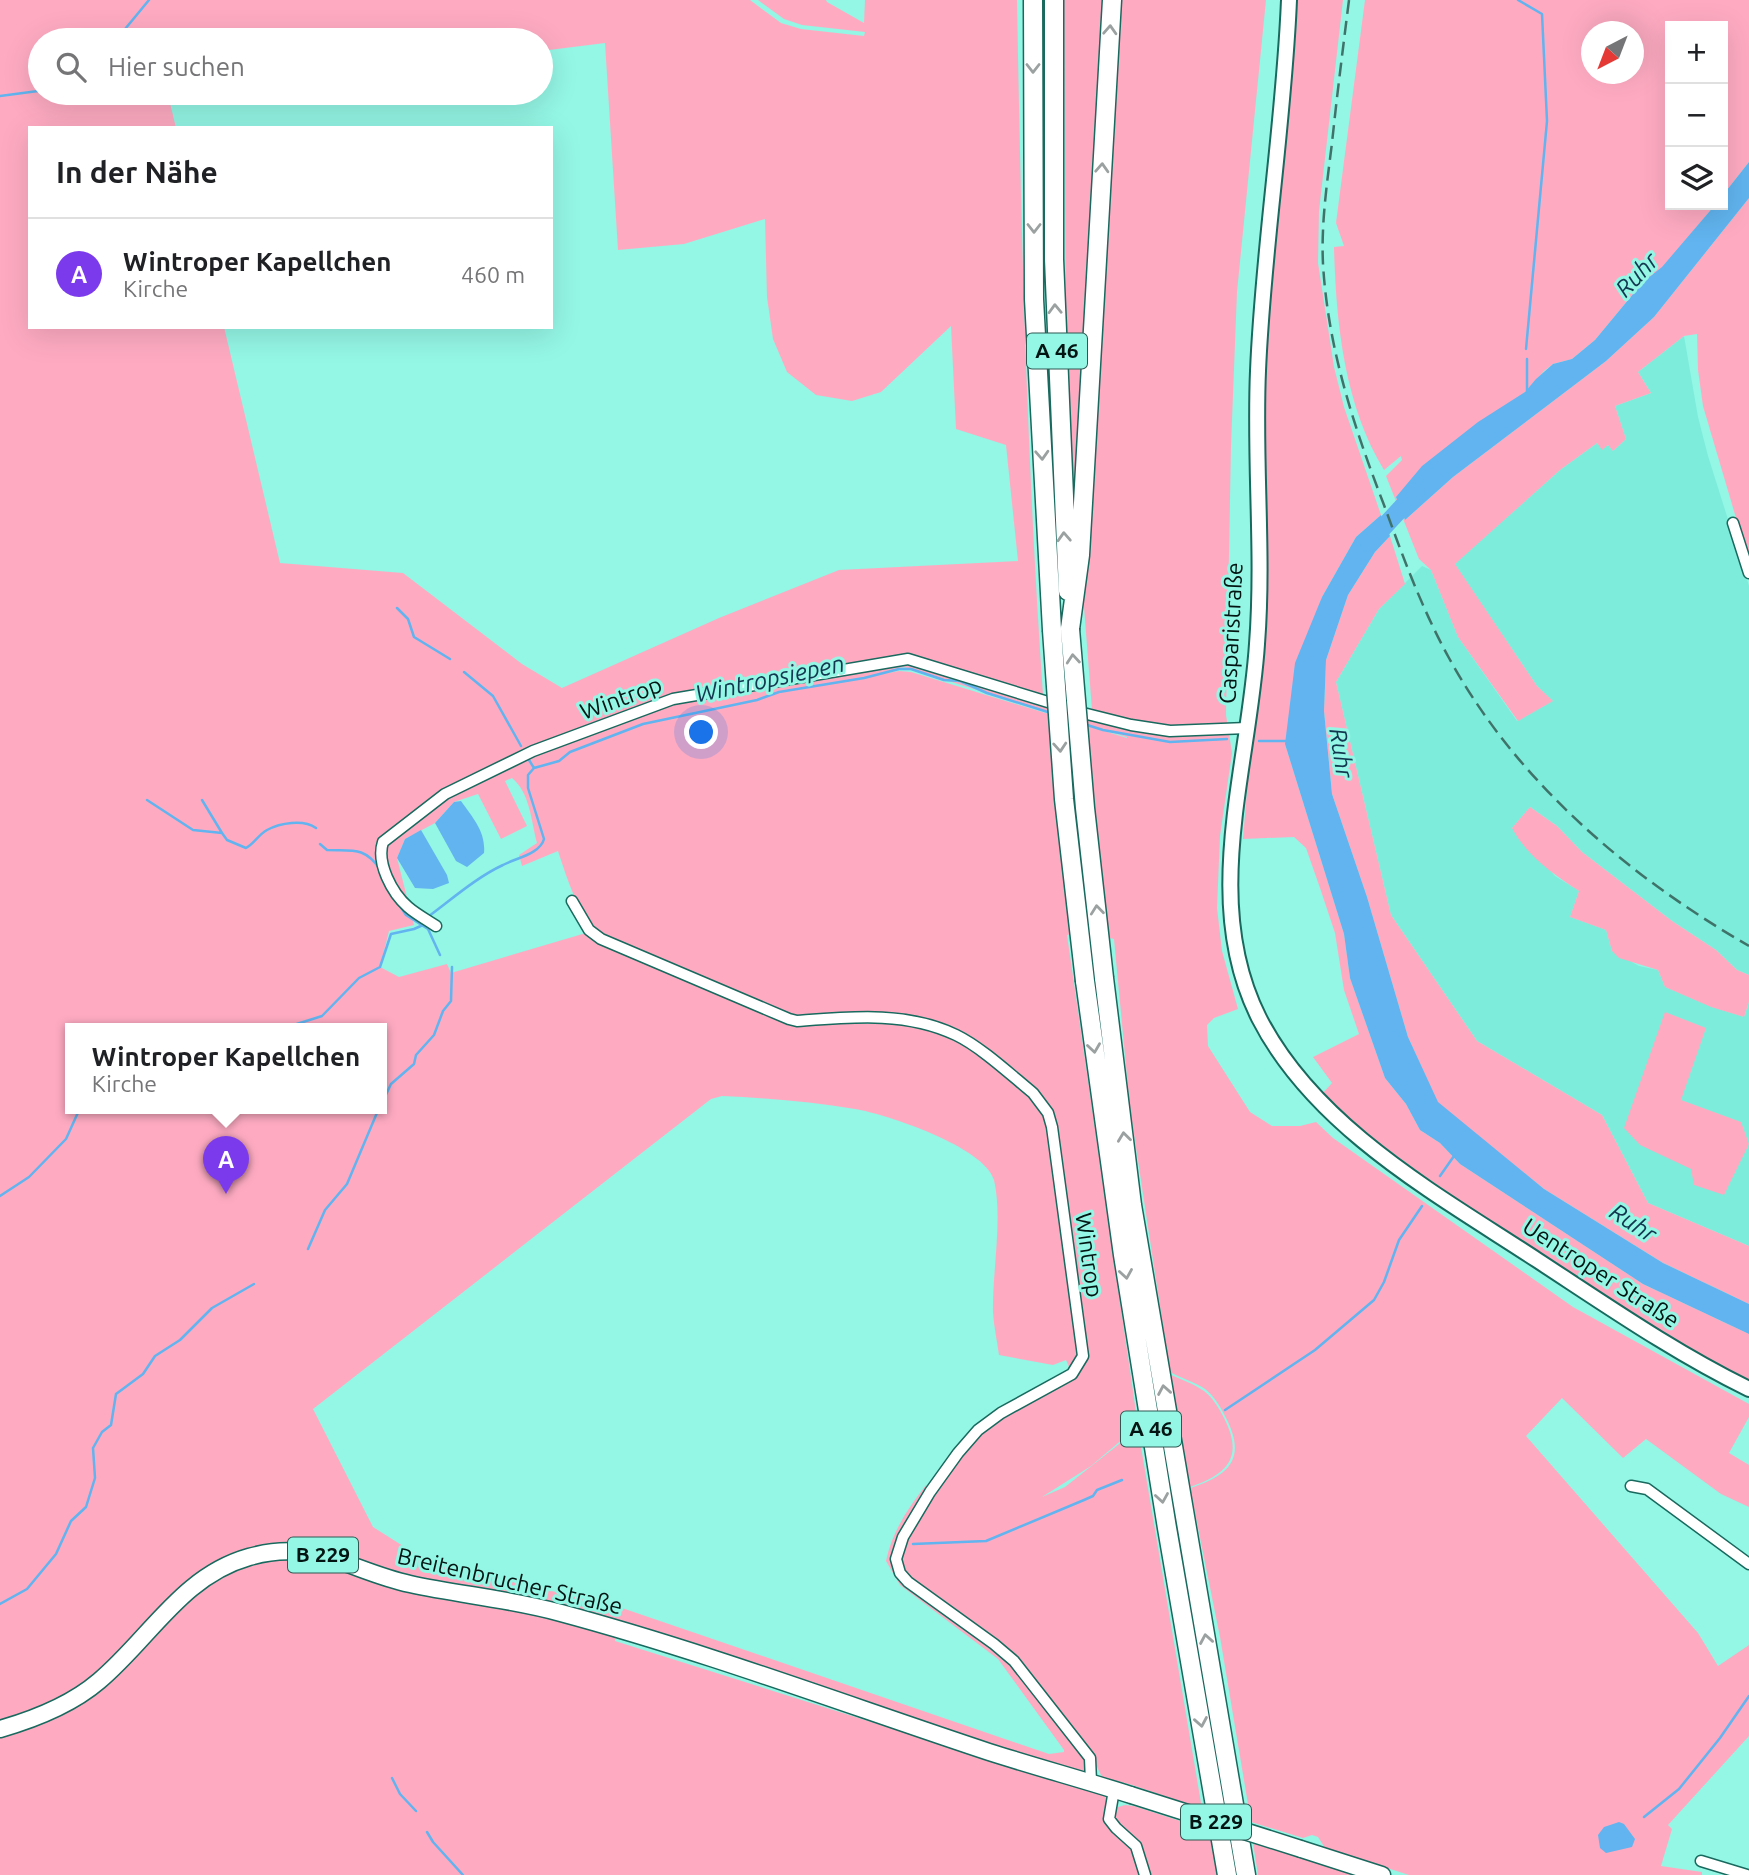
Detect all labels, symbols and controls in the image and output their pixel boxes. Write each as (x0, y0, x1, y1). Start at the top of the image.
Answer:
north arrow (1581, 21, 1644, 84)
map controls (1665, 21, 1728, 210)
button: + (1665, 21, 1728, 84)
one-way arrow (1103, 24, 1118, 35)
search box (28, 28, 553, 105)
icon: search (52, 48, 90, 86)
text: Hier suchen (108, 52, 245, 81)
one-way arrow (1025, 63, 1041, 74)
button: − (1665, 84, 1728, 147)
button: layers (1665, 147, 1728, 210)
text: In der Nähe (56, 155, 218, 189)
one-way arrow (1094, 162, 1109, 173)
one-way arrow (1026, 223, 1042, 233)
text: Wintroper Kapellchen (123, 247, 391, 276)
water label: Ruhr (1610, 247, 1664, 302)
text: A (71, 262, 87, 287)
text: 460 m (461, 262, 525, 287)
text: Kirche (123, 276, 188, 301)
one-way arrow (1048, 304, 1063, 315)
road number: A 46 (1027, 334, 1087, 368)
one-way arrow (1034, 450, 1049, 461)
one-way arrow (1057, 531, 1072, 542)
street label: Casparistraße (1214, 562, 1247, 704)
water label: Wintropsiepen (693, 650, 847, 707)
one-way arrow (1066, 653, 1081, 664)
street label: Wintrop (577, 671, 665, 724)
your location (684, 715, 718, 749)
water label: Ruhr (1324, 726, 1359, 781)
one-way arrow (1052, 742, 1067, 753)
one-way arrow (1089, 904, 1104, 916)
popup (65, 1023, 387, 1114)
text: Wintroper Kapellchen (92, 1042, 360, 1071)
one-way arrow (1086, 1042, 1101, 1054)
text: Kirche (92, 1071, 157, 1096)
one-way arrow (1116, 1131, 1131, 1143)
pin: A (203, 1136, 249, 1194)
water label: Ruhr (1605, 1198, 1662, 1248)
street label: Wintrop (1071, 1211, 1108, 1299)
street label: Uentroper Straße (1519, 1213, 1684, 1332)
one-way arrow (1118, 1268, 1133, 1279)
one-way arrow (1157, 1384, 1172, 1396)
road number: A 46 (1121, 1412, 1181, 1446)
one-way arrow (1154, 1492, 1169, 1504)
road number: B 229 (288, 1538, 358, 1572)
street label: Breitenbrucher Straße (395, 1542, 625, 1619)
one-way arrow (1199, 1633, 1214, 1645)
one-way arrow (1193, 1716, 1208, 1728)
road number: B 229 (1181, 1804, 1251, 1840)

